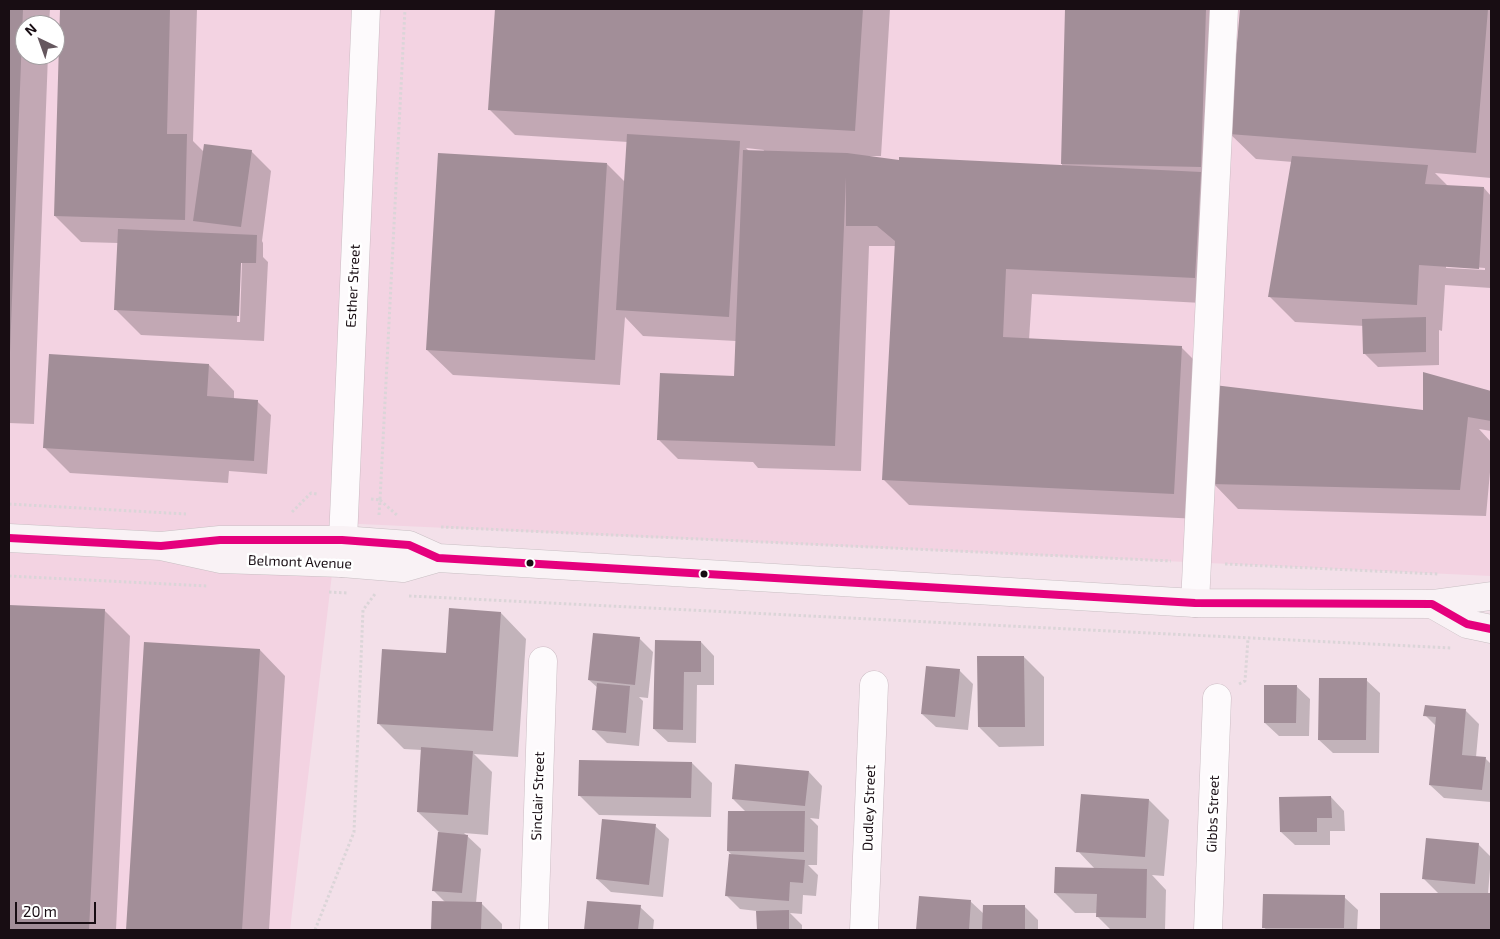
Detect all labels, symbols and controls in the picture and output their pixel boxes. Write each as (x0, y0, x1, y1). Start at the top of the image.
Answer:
north arrow (15, 15, 65, 65)
text: N (21, 20, 40, 39)
street label: Esther Street (342, 244, 364, 328)
street label: Belmont Avenue (248, 552, 352, 572)
unlabelled marker (525, 558, 535, 568)
unlabelled marker (699, 569, 709, 579)
street label: Sinclair Street (528, 751, 548, 841)
street label: Dudley Street (859, 765, 879, 851)
street label: Gibbs Street (1203, 775, 1223, 853)
scale bar (18, 892, 99, 924)
text: 20 m (23, 902, 57, 920)

